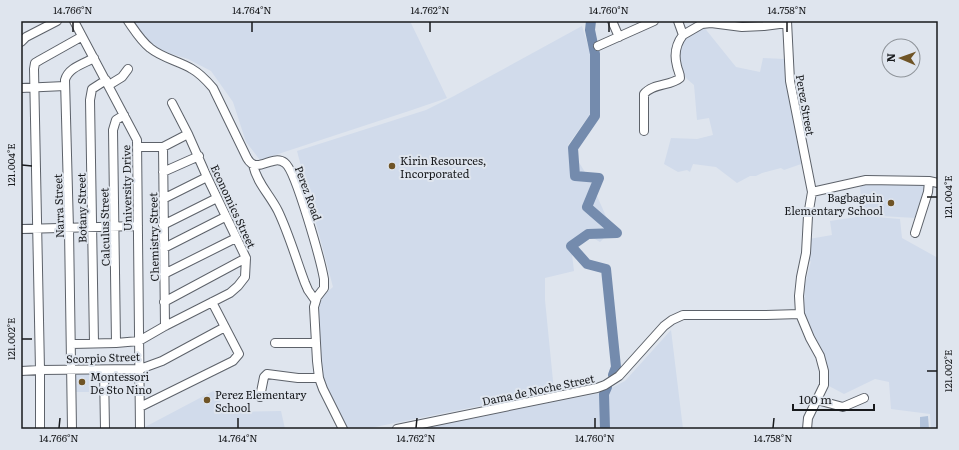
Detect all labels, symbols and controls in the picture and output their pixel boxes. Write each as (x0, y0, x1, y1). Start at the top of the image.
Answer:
text: 14.766°N (53, 2, 93, 17)
text: 14.764°N (232, 2, 272, 17)
text: 14.762°N (410, 2, 450, 17)
text: 14.760°N (589, 2, 629, 17)
text: 14.758°N (768, 2, 806, 17)
north arrow (881, 38, 921, 78)
text: N (882, 53, 898, 63)
street label: Perez Street (793, 73, 819, 137)
text: 121.004°E (3, 143, 18, 187)
street label: University Drive (117, 144, 135, 231)
place label: Kirin Resources, Incorporated (400, 152, 486, 181)
street label: Economics Street (208, 161, 261, 251)
marker: Kirin Resources, Incorporated (387, 161, 397, 171)
street label: Perez Road (292, 163, 326, 223)
street label: Botany Street (72, 172, 90, 243)
street label: Narra Street (49, 173, 67, 238)
text: 121.004°E (940, 175, 955, 219)
street label: Calculus Street (95, 187, 113, 266)
place label: Bagbaguin Elementary School (784, 189, 883, 218)
street label: Chemistry Street (144, 192, 162, 282)
marker: Bagbaguin Elementary School (886, 198, 896, 208)
text: 121.002°E (3, 318, 18, 360)
street label: Scorpio Street (66, 348, 141, 366)
text: 121.002°E (940, 350, 955, 392)
place label: Montessori De Sto Nino (90, 368, 152, 397)
street label: Dama de Noche Street (480, 369, 596, 409)
marker: Montessori De Sto Nino (77, 377, 87, 387)
place label: Perez Elementary School (215, 386, 307, 415)
scale bar (793, 386, 874, 412)
text: 100 m (799, 390, 832, 408)
marker: Perez Elementary School (202, 395, 212, 405)
text: 14.766°N (39, 430, 79, 445)
text: 14.764°N (218, 430, 258, 445)
text: 14.762°N (396, 430, 436, 445)
text: 14.760°N (575, 430, 615, 445)
text: 14.758°N (754, 430, 792, 445)

